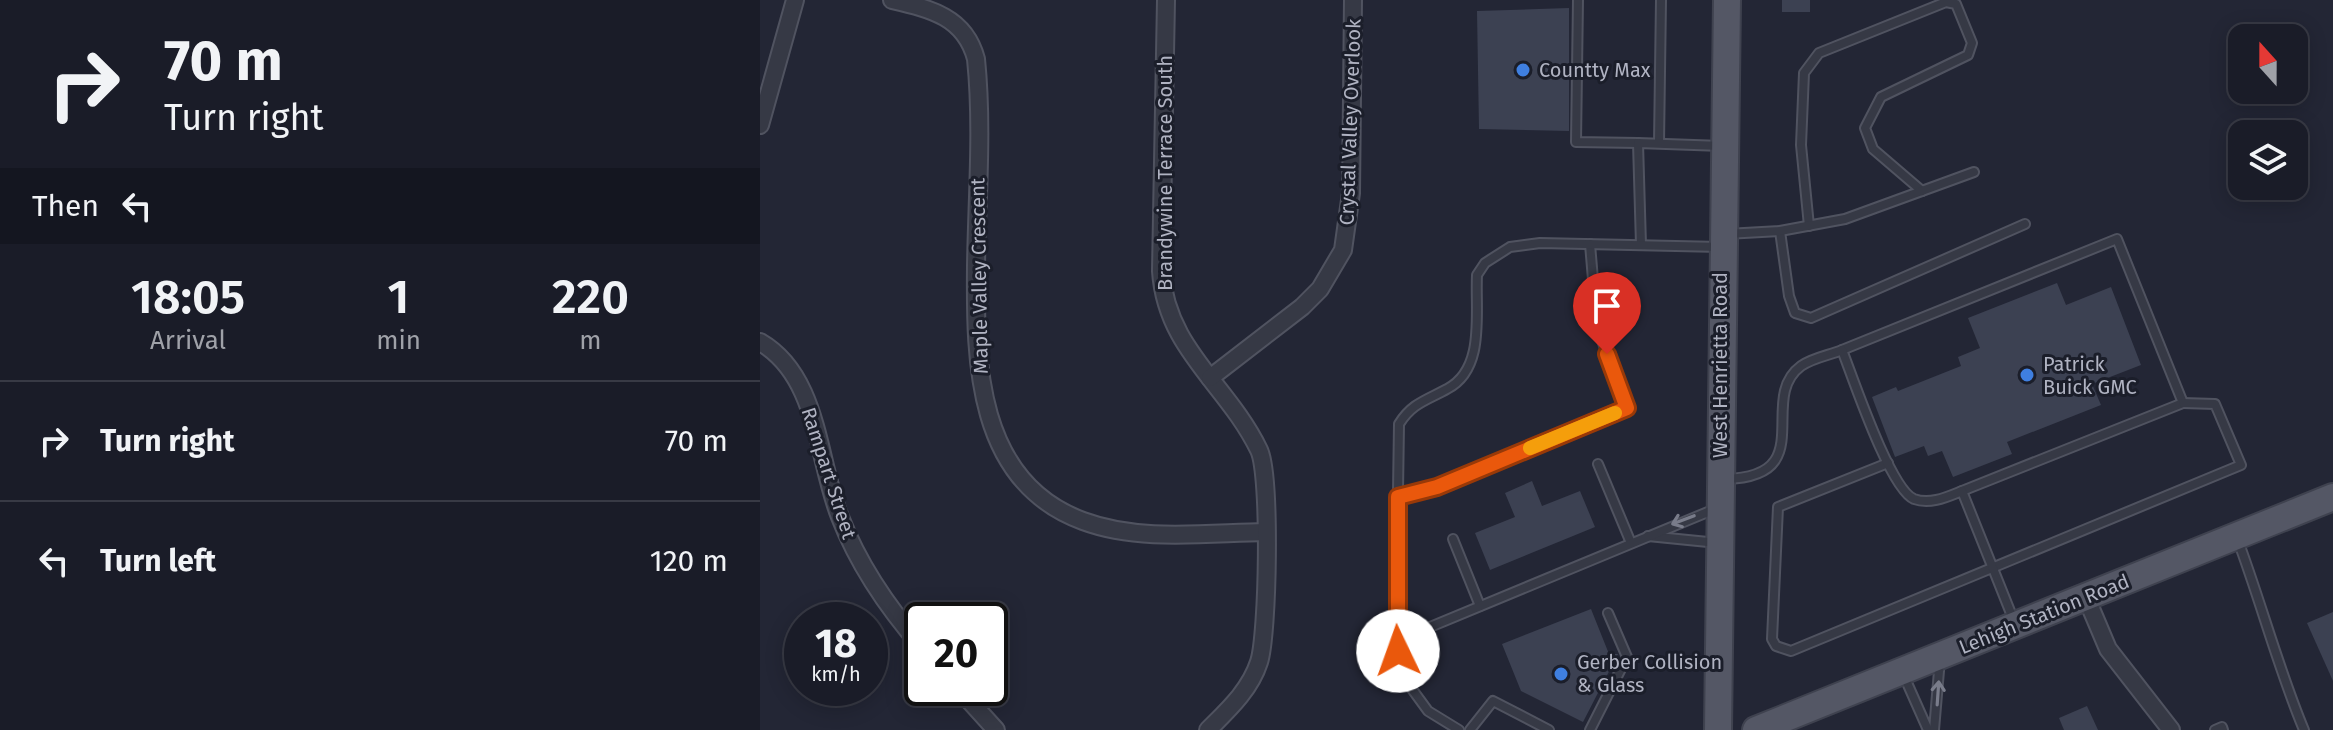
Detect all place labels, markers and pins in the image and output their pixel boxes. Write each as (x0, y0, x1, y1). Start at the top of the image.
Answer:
place label: Countty Max (1539, 58, 1651, 82)
marker: Countty Max (1514, 61, 1532, 79)
pin (1573, 272, 1641, 354)
place label: Patrick Buick GMC (2043, 352, 2137, 399)
marker: Patrick Buick GMC (2018, 366, 2036, 384)
place label: Gerber Collision & Glass (1577, 650, 1722, 697)
marker: Gerber Collision & Glass (1552, 665, 1570, 683)

